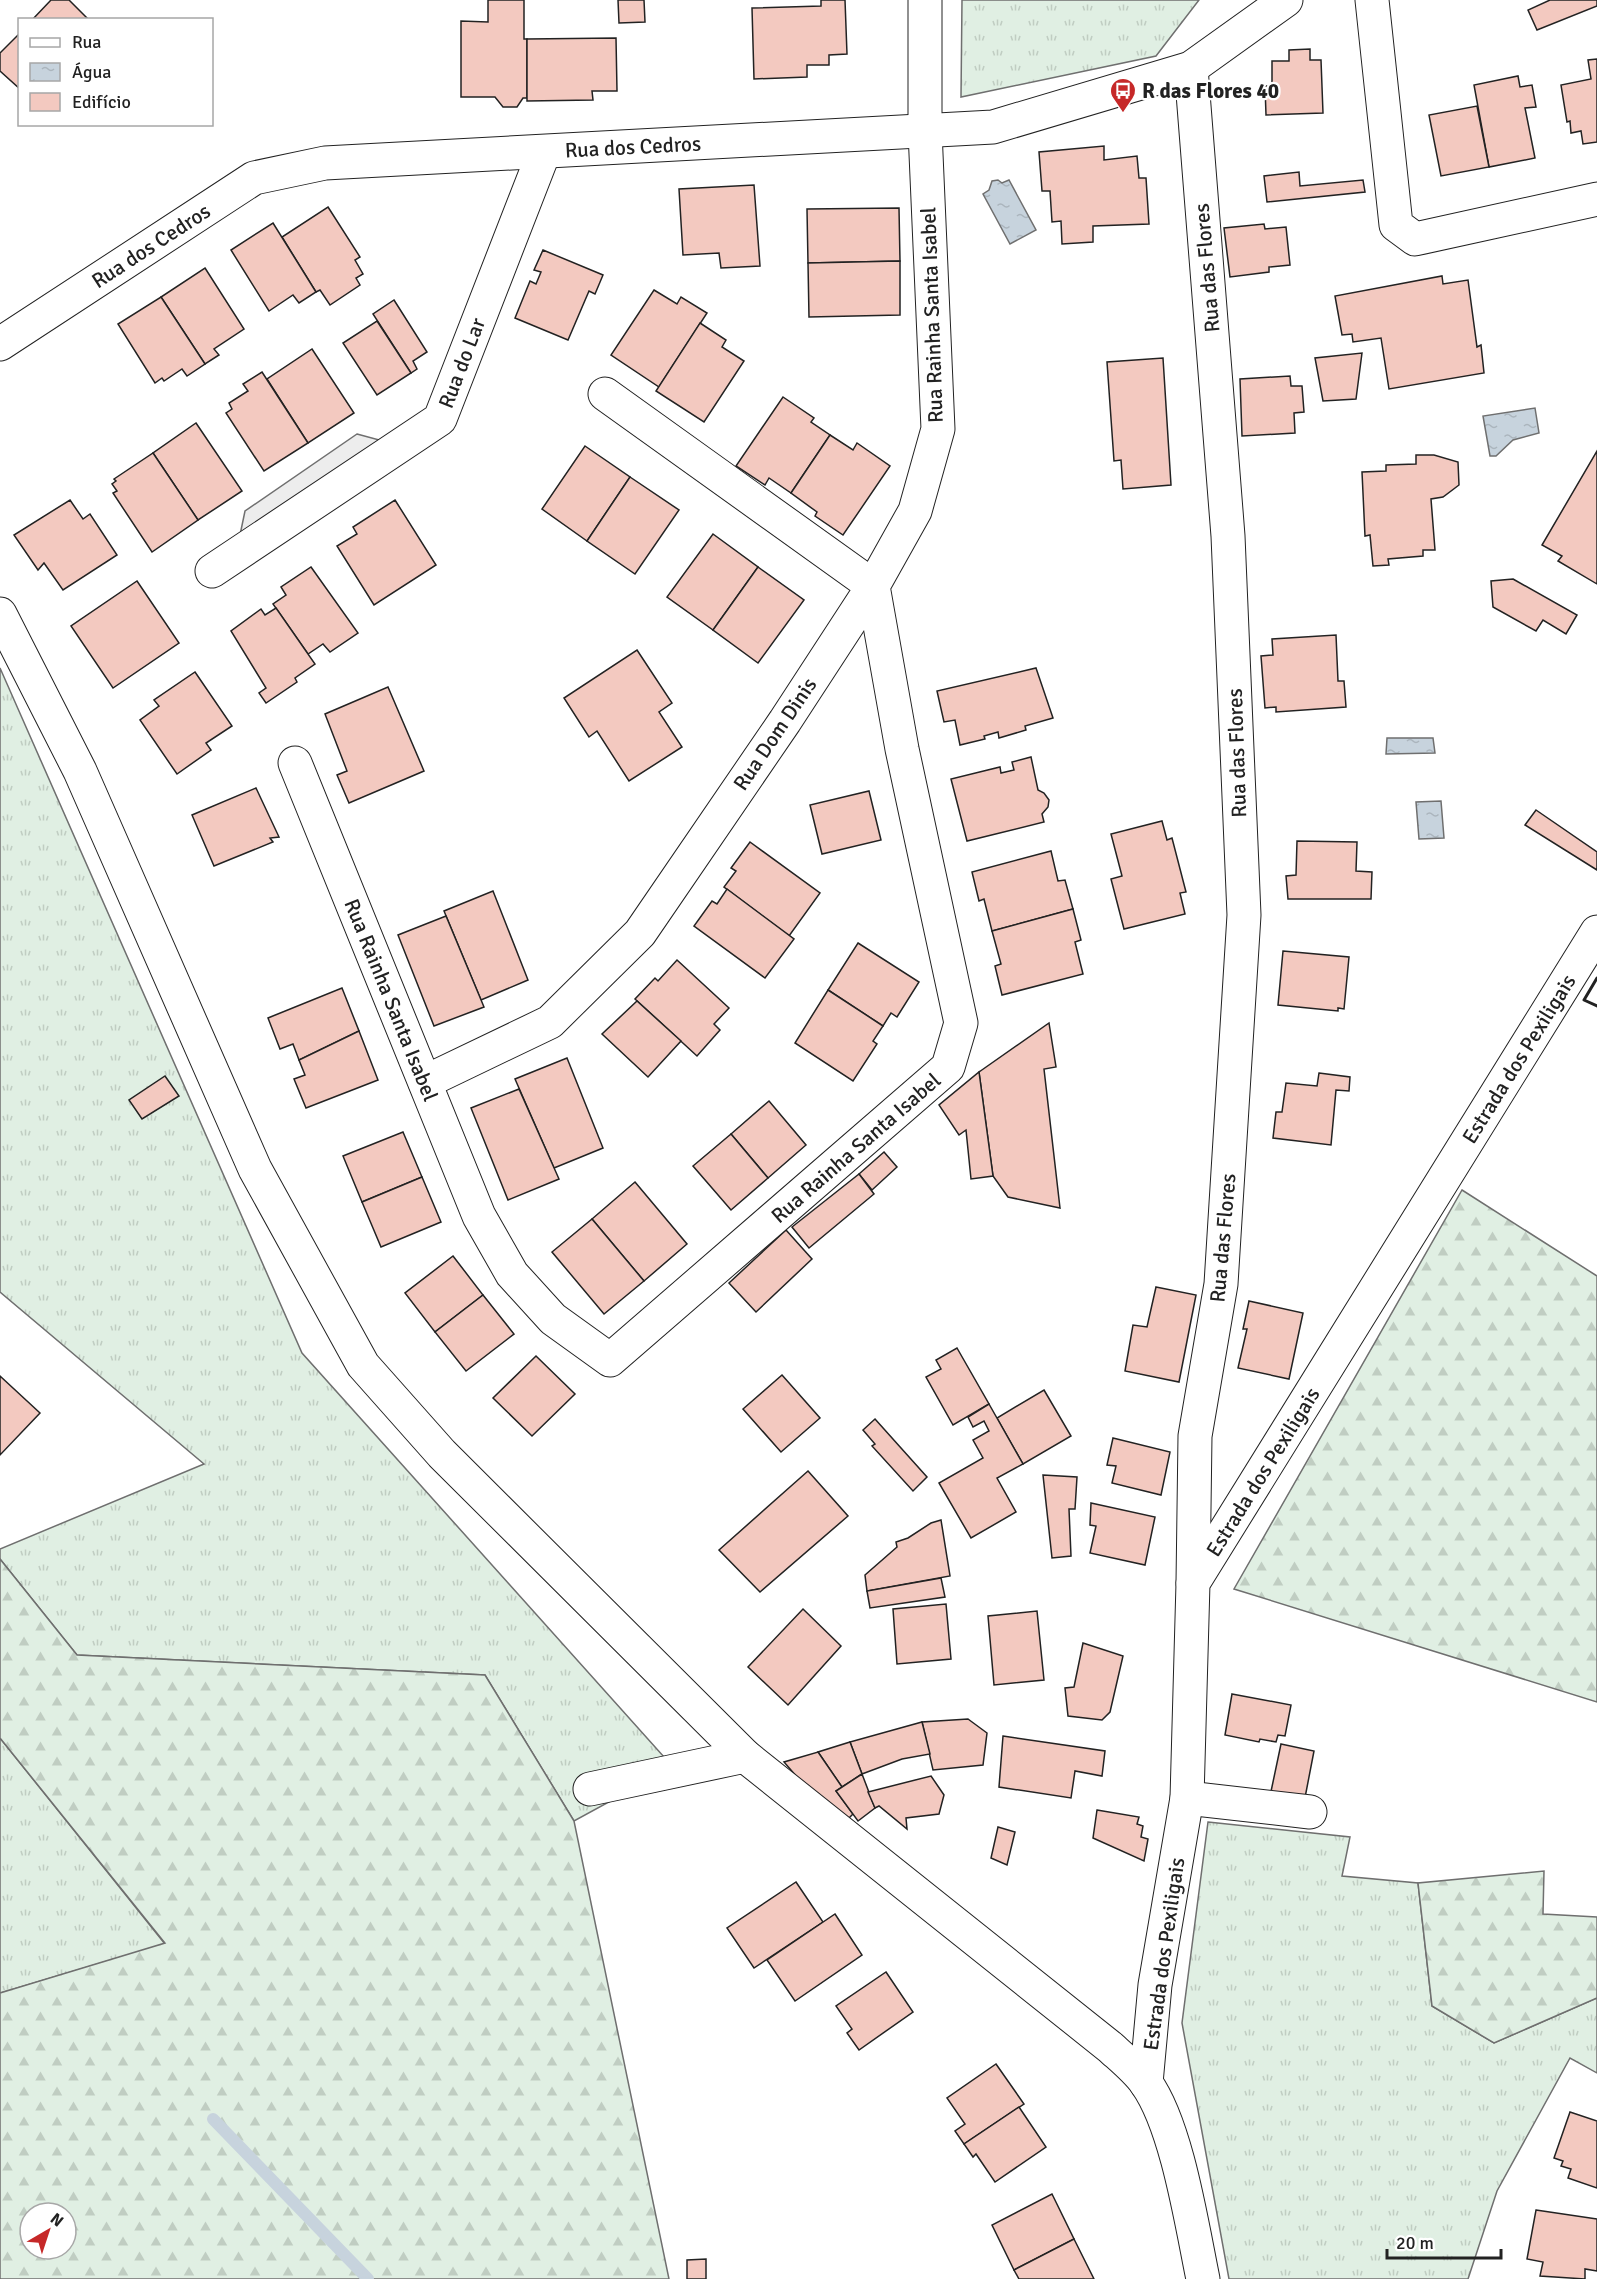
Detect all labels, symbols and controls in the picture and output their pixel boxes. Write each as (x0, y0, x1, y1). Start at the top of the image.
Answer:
legend (18, 18, 213, 126)
text: Rua (72, 31, 101, 53)
text: Água (72, 61, 111, 83)
bus stop icon: R das Flores 40 (1108, 76, 1138, 114)
place label: R das Flores 40 (1142, 78, 1279, 104)
text: Edifício (72, 91, 131, 113)
street label: Rua dos Cedros (564, 130, 702, 164)
street label: Rua dos Cedros (87, 198, 215, 294)
street label: Rua das Flores (1188, 202, 1226, 334)
street label: Rua Rainha Santa Isabel (915, 207, 949, 423)
street label: Rua do Lar (433, 314, 491, 412)
street label: Rua Dom Dinis (728, 673, 822, 795)
street label: Rua das Flores (1222, 688, 1252, 818)
street label: Rua Rainha Santa Isabel (338, 895, 444, 1105)
street label: Estrada dos Pexiligais (1456, 970, 1582, 1148)
street label: Rua Rainha Santa Isabel (766, 1067, 946, 1229)
street label: Rua das Flores (1204, 1172, 1242, 1304)
street label: Estrada dos Pexiligais (1200, 1383, 1326, 1561)
street label: Estrada dos Pexiligais (1138, 1856, 1190, 2052)
north arrow (18, 2201, 78, 2261)
text: N (46, 2209, 67, 2231)
scale bar (1387, 2222, 1501, 2260)
text: 20 m (1396, 2232, 1434, 2254)

